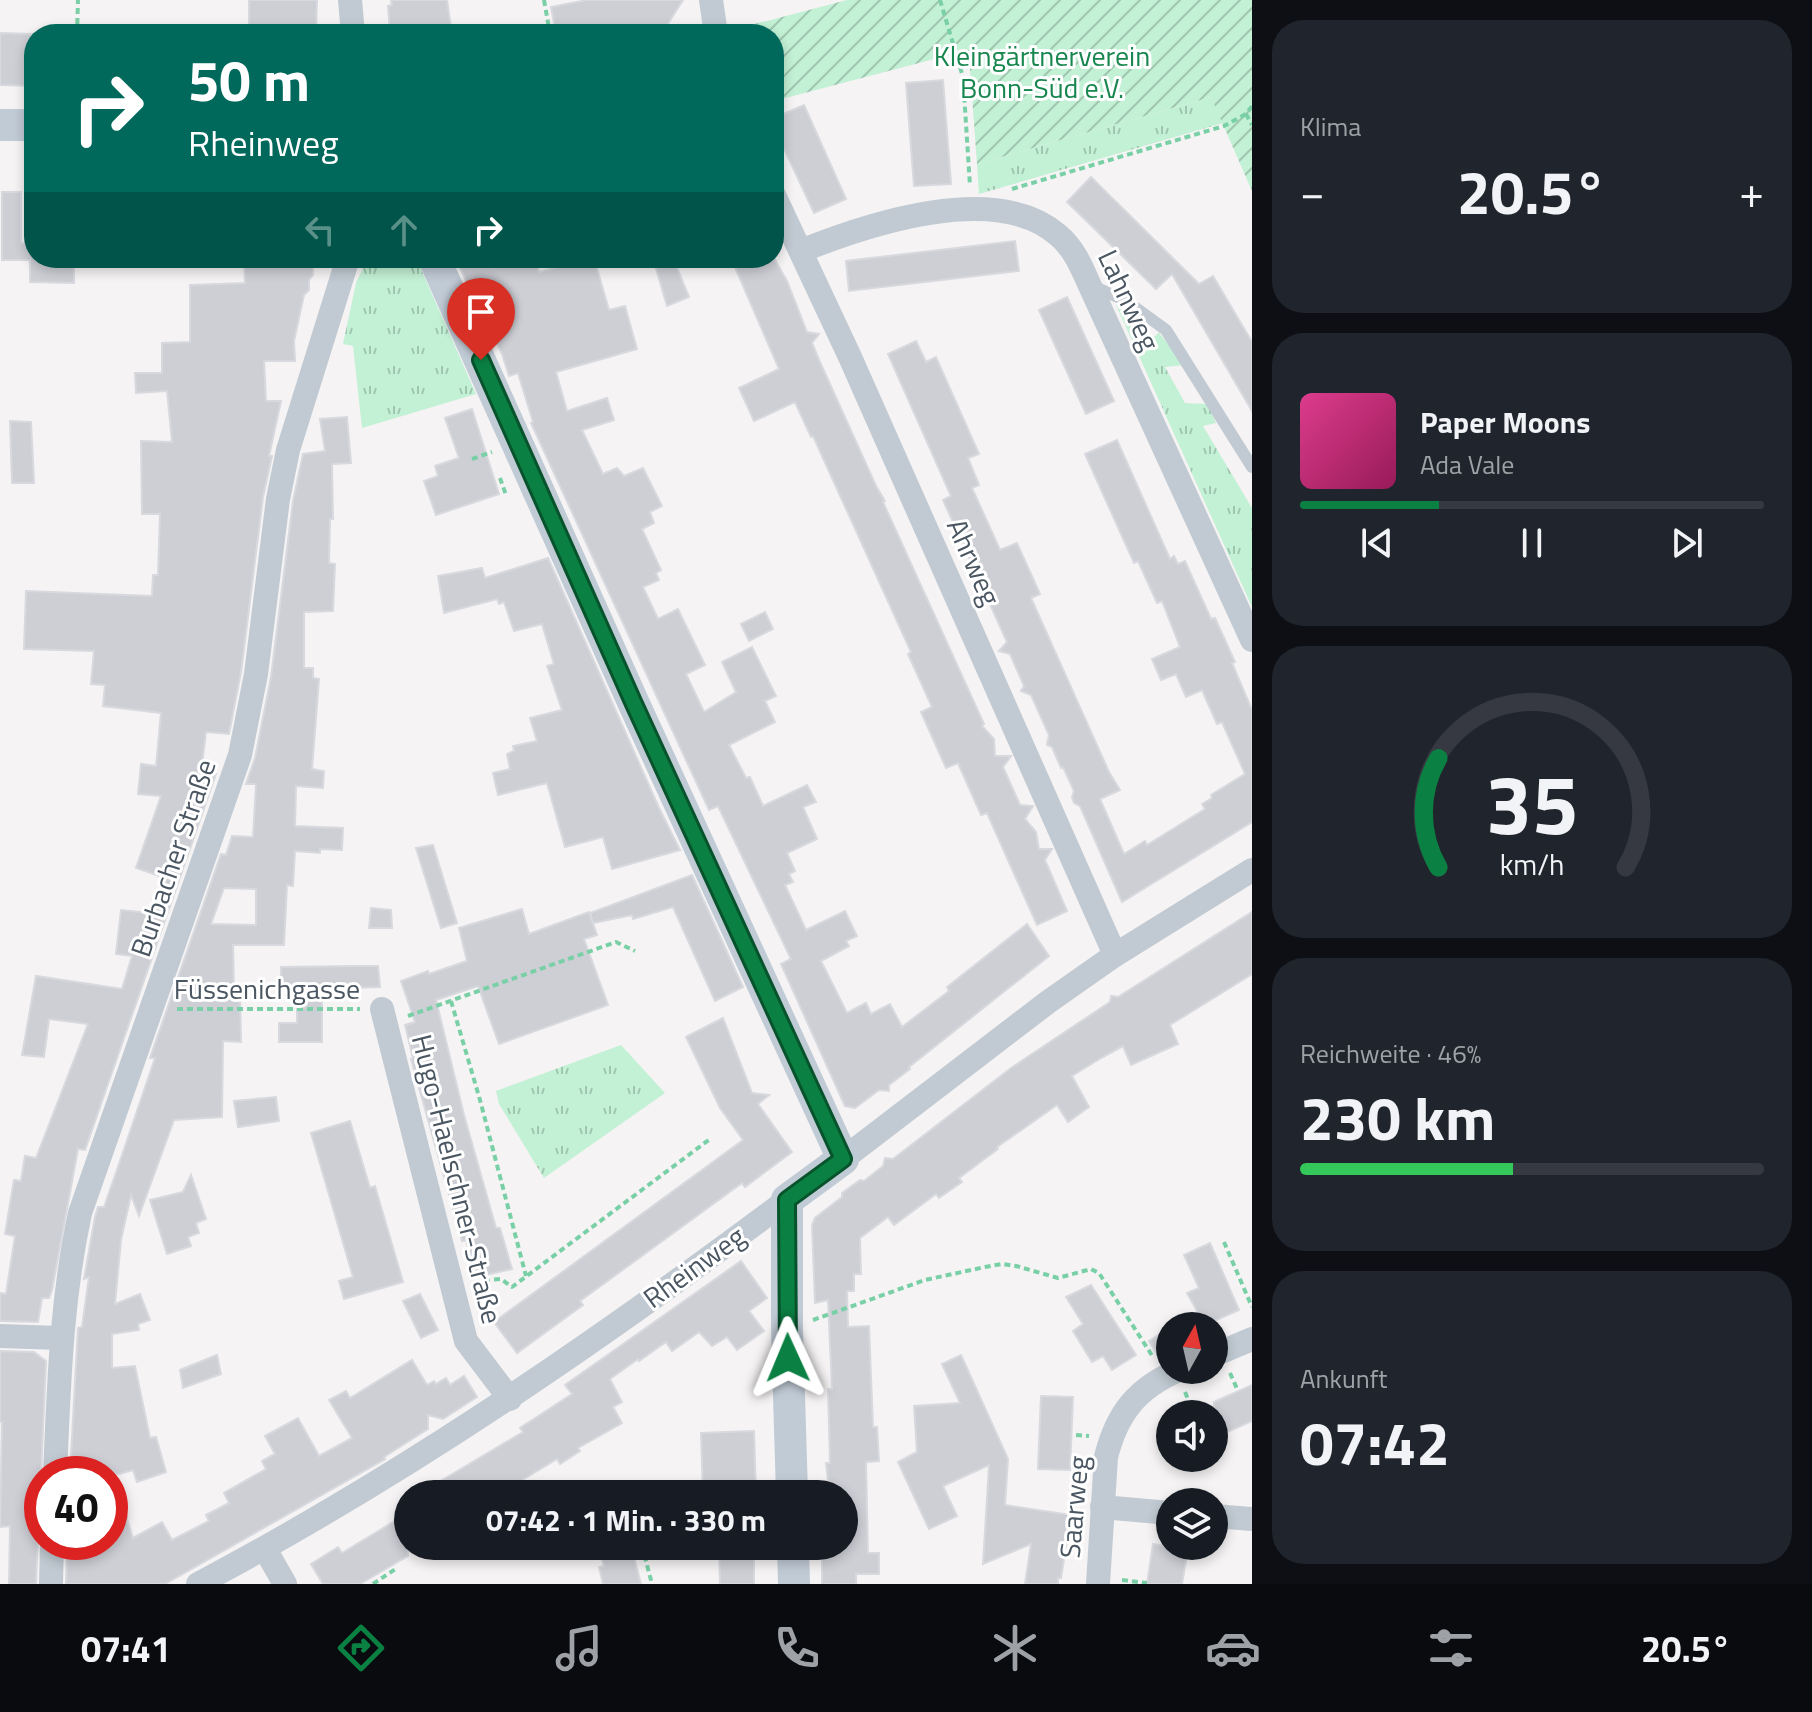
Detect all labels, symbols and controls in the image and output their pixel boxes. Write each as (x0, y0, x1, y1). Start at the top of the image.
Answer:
park label: Kleingärtnerverein Bonn-Süd e.V. (934, 34, 1150, 109)
text: 50 m (188, 38, 310, 123)
icon: right (56, 56, 160, 160)
text: Klima (1300, 107, 1361, 146)
text: Rheinweg (188, 115, 339, 170)
text: 20.5° (1457, 146, 1607, 237)
text: − (1300, 158, 1325, 225)
text: + (1739, 158, 1764, 225)
icon: left (298, 208, 342, 252)
icon: ahead (382, 208, 426, 252)
icon: right (466, 208, 510, 252)
street label: Lahnweg (1087, 242, 1172, 357)
pin (447, 278, 515, 360)
icon: arrive (459, 290, 503, 334)
text: Paper Moons (1420, 399, 1590, 445)
text: Ada Vale (1420, 445, 1514, 484)
street label: Ahrweg (936, 511, 1013, 612)
icon: previous (1355, 521, 1399, 565)
icon: pause (1510, 521, 1554, 565)
icon: next (1665, 521, 1709, 565)
text: 35 (1485, 740, 1579, 866)
street label: Burbacher Straße (119, 753, 226, 962)
text: km/h (1500, 843, 1564, 886)
street label: Füssenichgasse (174, 967, 360, 1010)
street label: Hugo-Haelschner-Straße (401, 1030, 514, 1328)
text: Reichweite · 46% (1300, 1034, 1481, 1073)
text: 230 km (1300, 1072, 1495, 1163)
street label: Rheinweg (634, 1215, 754, 1318)
north arrow (1156, 1312, 1228, 1384)
map controls (1156, 1312, 1228, 1560)
position arrow (746, 1316, 830, 1400)
text: Ankunft (1300, 1359, 1387, 1398)
text: 07:42 (1300, 1397, 1450, 1488)
button: sound (1156, 1400, 1228, 1472)
street label: Saarweg (1048, 1454, 1099, 1560)
speed limit sign: 40 (24, 1456, 128, 1560)
button: layers (1156, 1488, 1228, 1560)
text: 07:42 · 1 Min. · 330 m (486, 1497, 766, 1543)
icon: directions (333, 1620, 389, 1676)
icon: music (551, 1620, 607, 1676)
icon: phone (769, 1620, 825, 1676)
icon: climate (987, 1620, 1043, 1676)
icon: car (1205, 1620, 1261, 1676)
icon: filters (1423, 1620, 1479, 1676)
text: 07:41 (81, 1621, 171, 1676)
text: 20.5° (1641, 1621, 1731, 1676)

